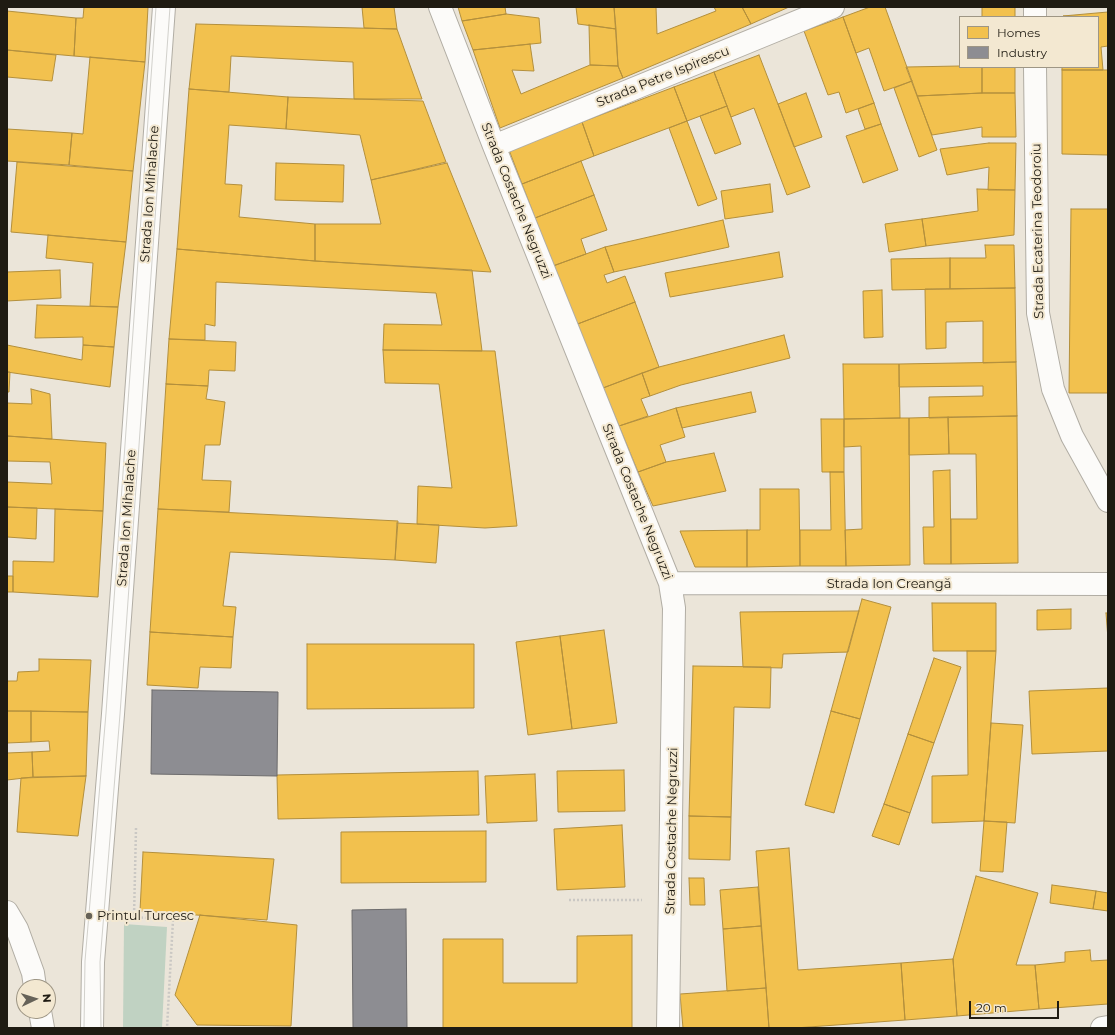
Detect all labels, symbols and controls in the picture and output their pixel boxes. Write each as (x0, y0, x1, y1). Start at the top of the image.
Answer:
legend (959, 16, 1099, 68)
text: Homes (997, 25, 1040, 40)
street label: Strada Petre Ispirescu (594, 43, 732, 111)
text: Industry (997, 45, 1047, 60)
street label: Strada Costache Negruzzi (477, 121, 555, 281)
street label: Strada Ion Mihalache (137, 125, 163, 263)
street label: Strada Ecaterina Teodoroiu (1029, 143, 1047, 319)
street label: Strada Costache Negruzzi (598, 422, 676, 582)
street label: Strada Ion Mihalache (114, 449, 140, 587)
street label: Strada Ion Creangă (827, 576, 951, 592)
street label: Strada Costache Negruzzi (663, 747, 681, 915)
place label: Prințul Turcesc (97, 908, 194, 924)
marker: Prințul Turcesc (84, 911, 94, 921)
north arrow (16, 979, 56, 1019)
text: N (40, 993, 54, 1003)
scale bar (971, 993, 1061, 1019)
text: 20 m (976, 1000, 1007, 1015)

